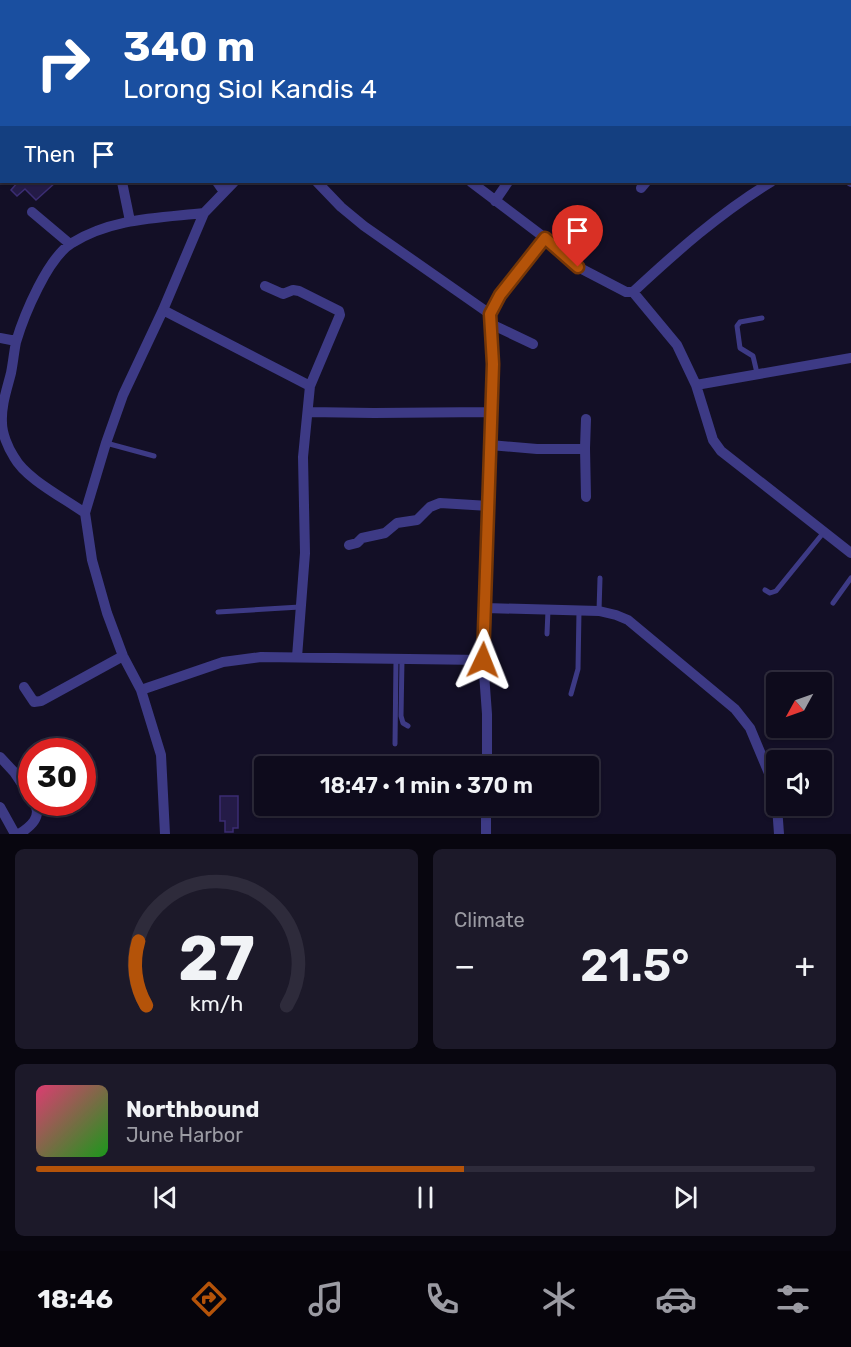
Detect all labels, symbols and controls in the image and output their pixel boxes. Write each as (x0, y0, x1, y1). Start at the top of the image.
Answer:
text: 340 m (123, 22, 255, 72)
icon: right (24, 24, 102, 102)
text: Lorong Siol Kandis 4 (123, 73, 377, 105)
icon: arrive (87, 138, 120, 171)
text: Then (24, 141, 75, 168)
pin (552, 205, 603, 267)
icon: arrive (561, 214, 594, 247)
position arrow (451, 628, 515, 692)
north arrow (766, 672, 832, 738)
map controls (766, 672, 832, 816)
speed limit sign: 30 (18, 738, 96, 816)
button: sound (766, 750, 832, 816)
text: 18:47 · 1 min · 370 m (320, 772, 533, 799)
text: Climate (454, 908, 525, 932)
text: 27 (178, 922, 255, 996)
text: 21.5° (580, 939, 690, 992)
text: − (454, 946, 475, 985)
text: + (794, 946, 815, 985)
text: km/h (190, 991, 243, 1016)
text: Northbound (126, 1096, 259, 1123)
text: June Harbor (126, 1123, 243, 1147)
icon: previous (149, 1181, 182, 1214)
icon: pause (409, 1181, 442, 1214)
icon: next (669, 1181, 702, 1214)
icon: directions (188, 1278, 230, 1320)
icon: music (305, 1278, 347, 1320)
icon: phone (421, 1278, 463, 1320)
icon: climate (538, 1278, 580, 1320)
icon: car (655, 1278, 697, 1320)
icon: filters (772, 1278, 814, 1320)
text: 18:46 (37, 1283, 113, 1315)

